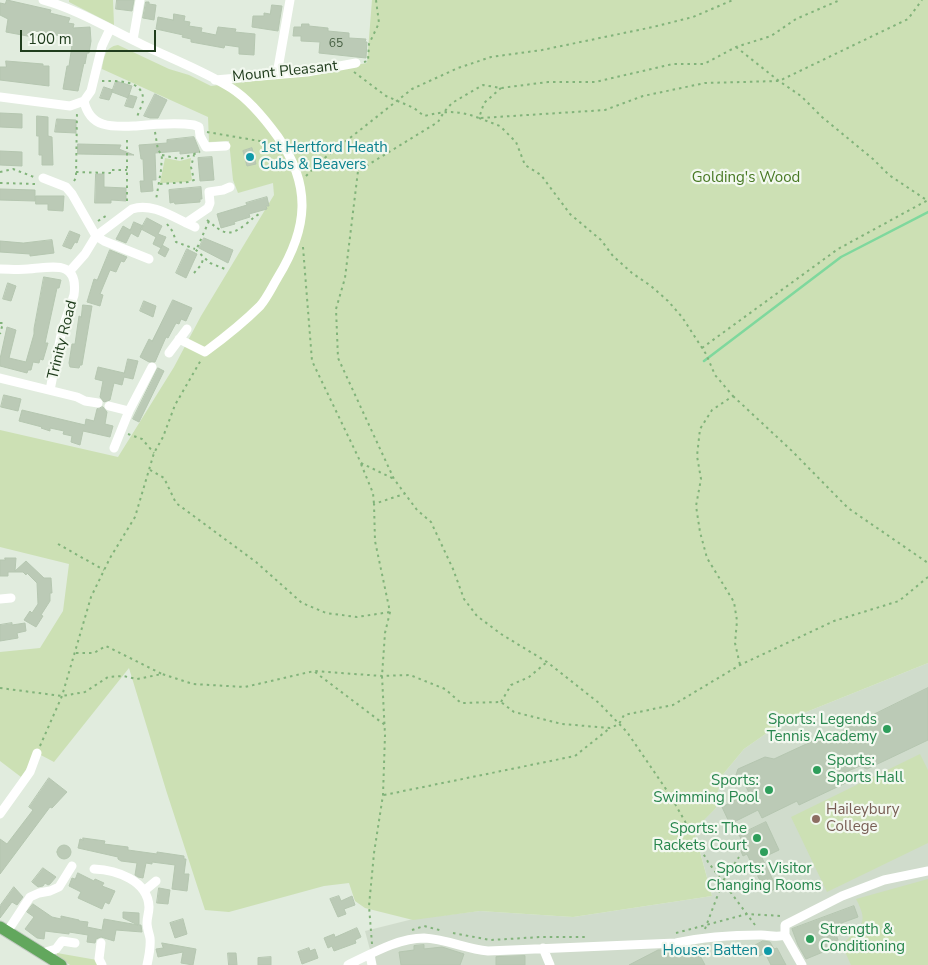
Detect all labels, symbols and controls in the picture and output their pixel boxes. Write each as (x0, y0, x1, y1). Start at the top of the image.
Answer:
scale bar (22, 20, 159, 52)
text: 100 m (28, 29, 72, 49)
house number: 65 (329, 37, 343, 51)
street label: Mount Pleasant (231, 58, 339, 86)
place label: 1st Hertford Heath Cubs & Beavers (260, 139, 388, 174)
marker: 1st Hertford Heath Cubs & Beavers (244, 151, 256, 163)
park label: Golding's Wood (692, 169, 800, 187)
street label: Trinity Road (45, 299, 81, 381)
place label: Sports: Legends Tennis Academy (767, 711, 877, 746)
marker: Sports: Legends Tennis Academy (881, 723, 893, 735)
place label: Sports: Sports Hall (827, 752, 904, 787)
marker: Sports: Sports Hall (811, 764, 823, 776)
place label: Sports: Swimming Pool (653, 772, 759, 807)
marker: Sports: Swimming Pool (763, 784, 775, 796)
place label: Haileybury College (826, 801, 899, 836)
marker: Haileybury College (810, 813, 822, 825)
place label: Sports: The Rackets Court (653, 820, 747, 855)
marker: Sports: The Rackets Court (751, 832, 763, 844)
marker: Sports: Visitor Changing Rooms (758, 846, 770, 858)
place label: Sports: Visitor Changing Rooms (706, 860, 822, 895)
place label: Strength & Conditioning (820, 921, 905, 956)
marker: Strength & Conditioning (804, 933, 816, 945)
place label: House: Batten (663, 942, 758, 960)
marker: House: Batten (762, 945, 774, 957)

